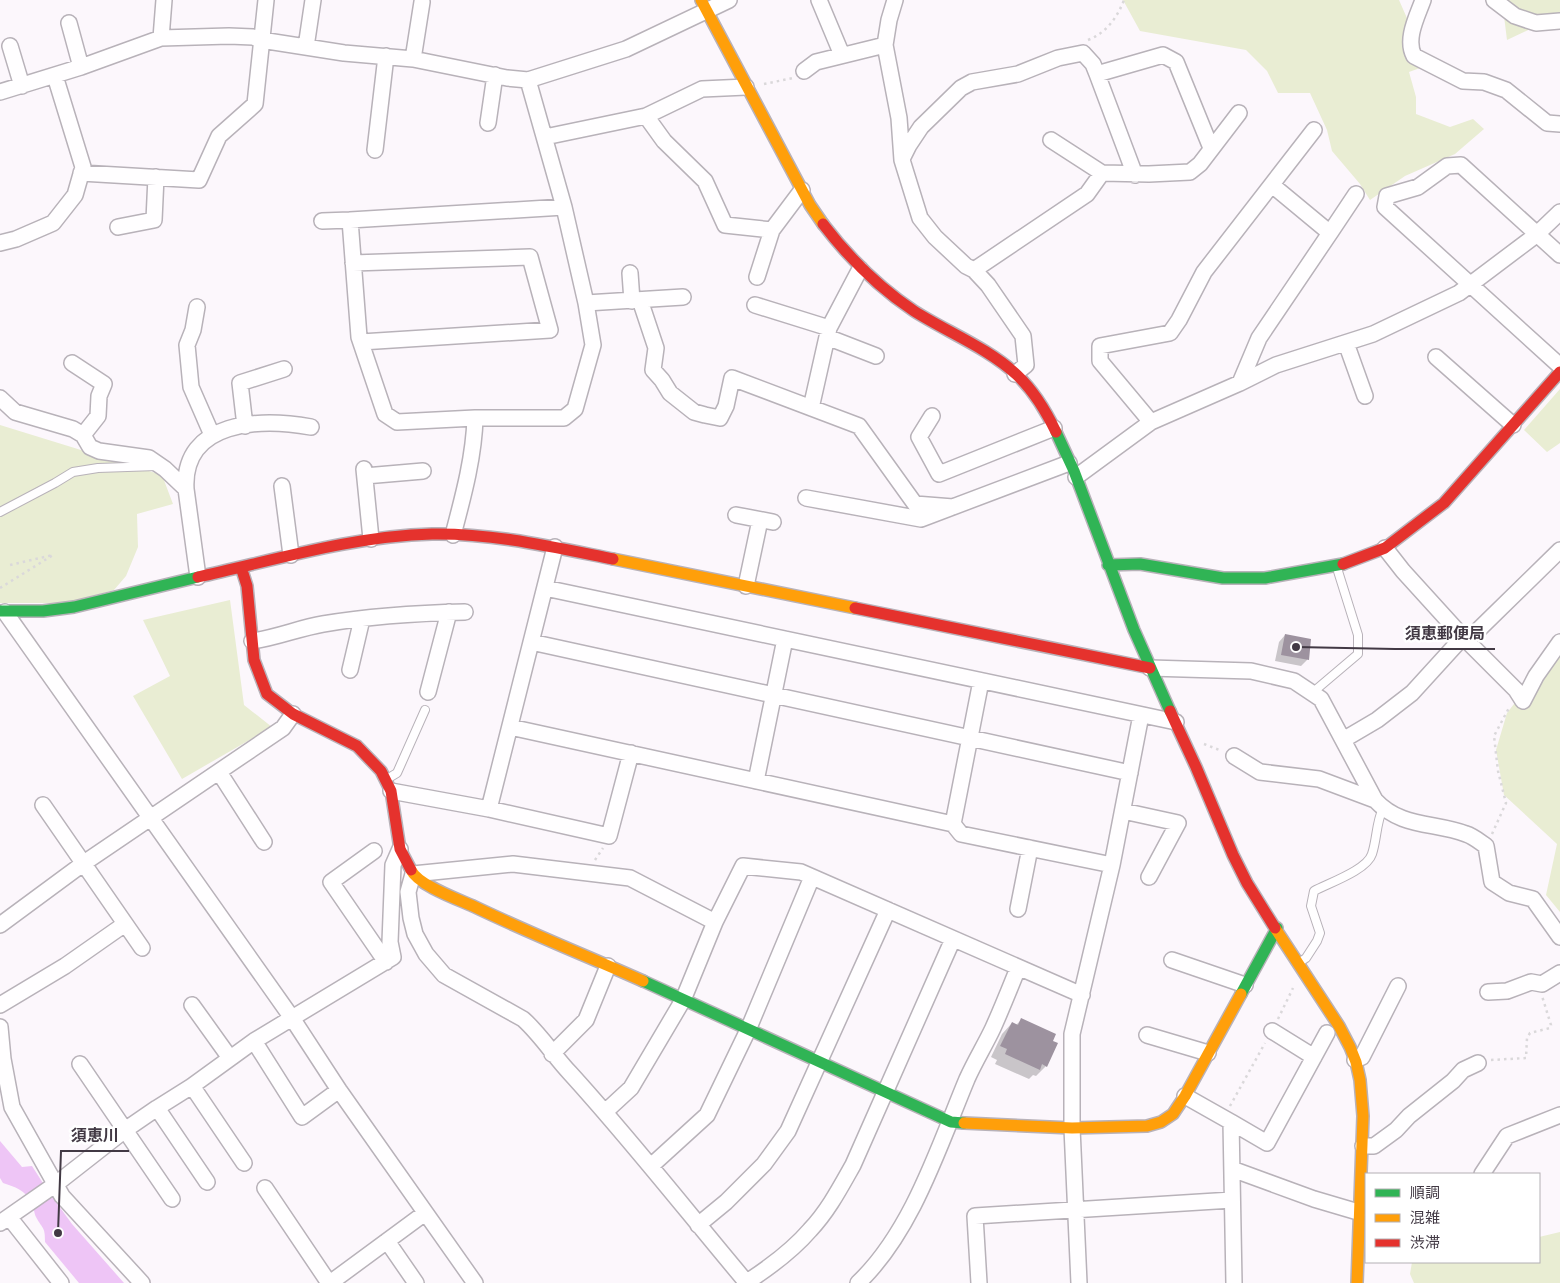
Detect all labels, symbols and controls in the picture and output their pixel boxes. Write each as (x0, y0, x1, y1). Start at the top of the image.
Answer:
callout: 須恵郵便局 (1395, 618, 1495, 649)
text: 須恵郵便局 (1405, 624, 1485, 643)
callout: 須恵川 (61, 1120, 129, 1151)
text: 須恵川 (71, 1126, 119, 1145)
legend (1365, 1173, 1540, 1263)
text: 順調 (1410, 1184, 1440, 1202)
text: 混雑 (1410, 1209, 1440, 1227)
text: 渋滞 (1410, 1234, 1440, 1252)

